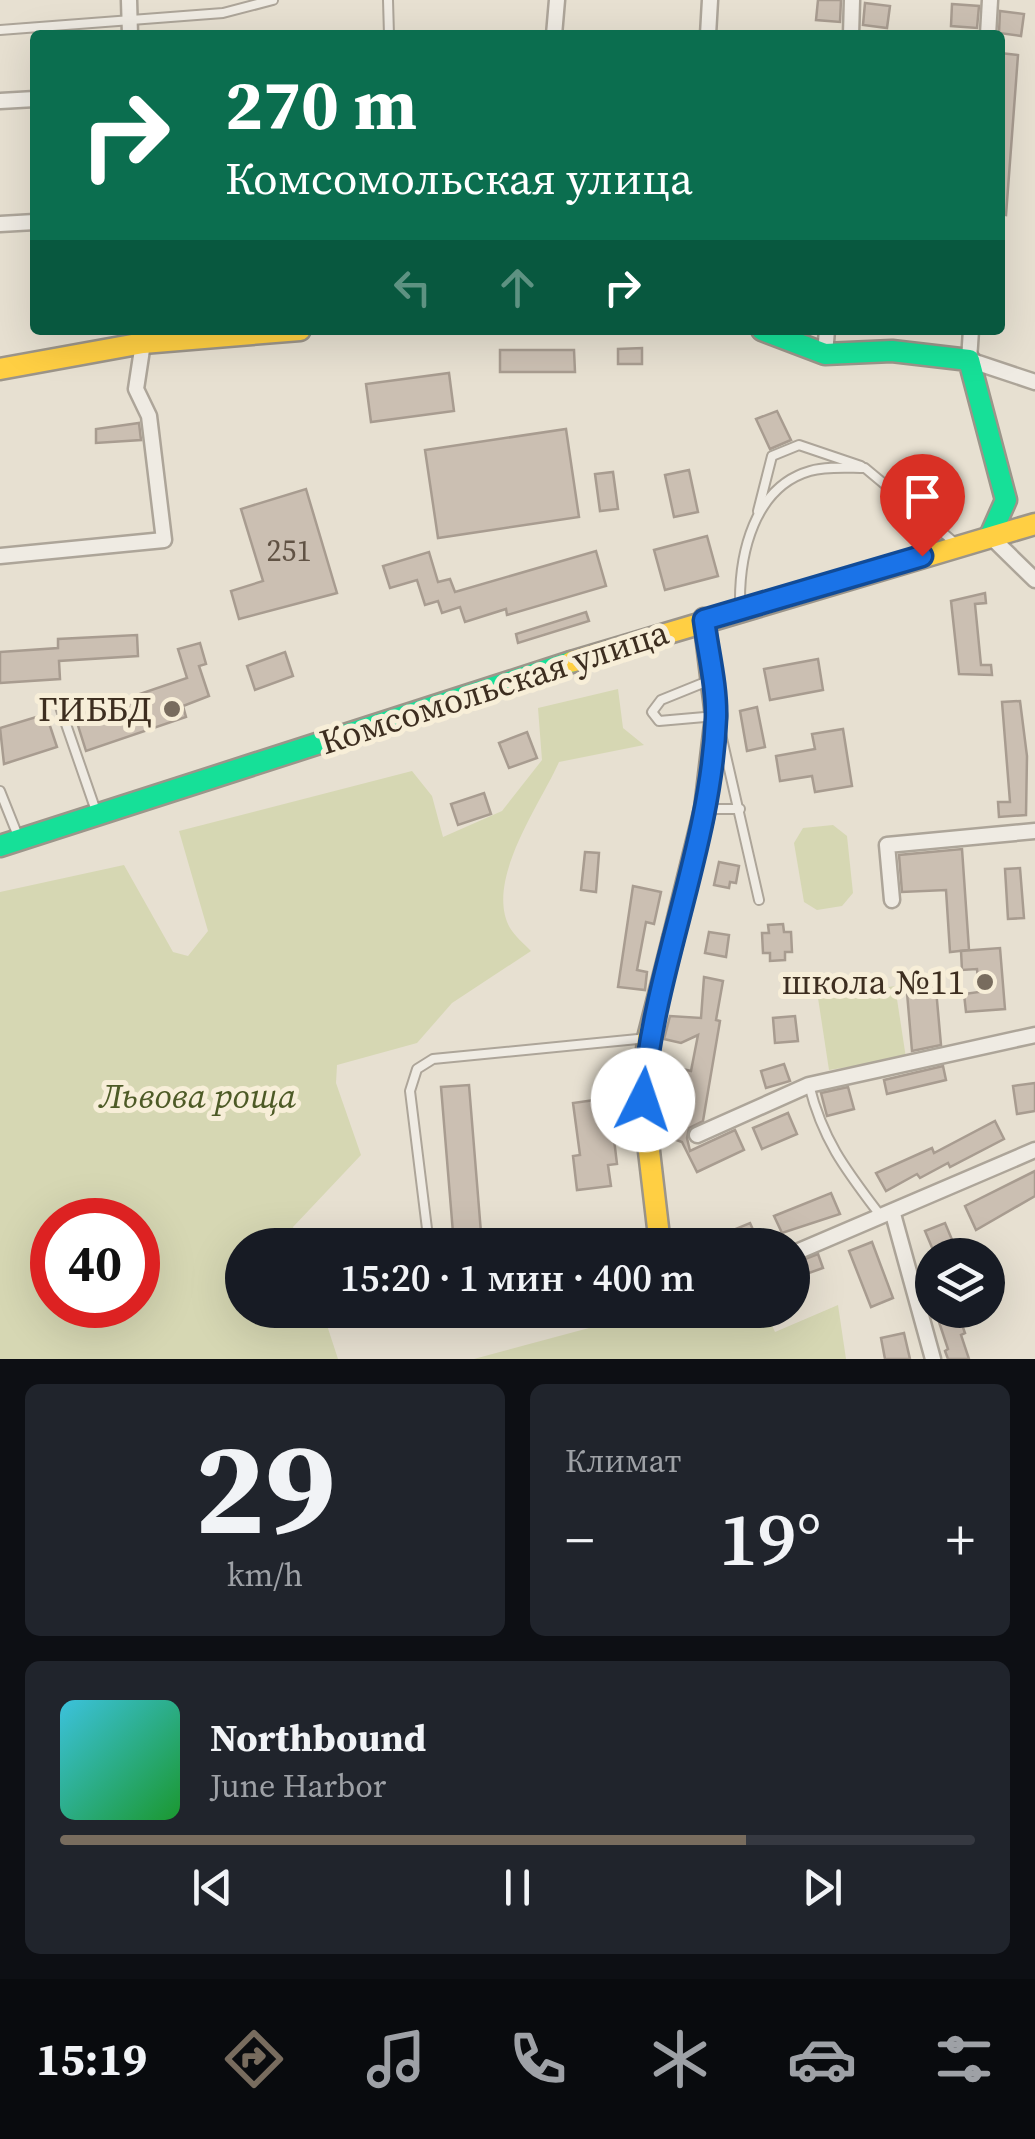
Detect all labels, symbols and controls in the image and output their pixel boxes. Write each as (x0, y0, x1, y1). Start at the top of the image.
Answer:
text: 270 m (225, 56, 417, 152)
icon: right (60, 70, 190, 200)
text: Комсомольская улица (225, 147, 693, 209)
icon: left (385, 260, 440, 315)
icon: ahead (490, 260, 545, 315)
icon: right (595, 260, 650, 315)
pin (880, 454, 965, 557)
icon: arrive (895, 469, 950, 524)
house number: 251 (267, 530, 312, 571)
street label: Комсомольская улица (314, 608, 675, 766)
place label: ГИББД (38, 685, 152, 733)
marker: ГИББД (161, 698, 183, 720)
place label: школа №11 (781, 958, 965, 1006)
marker: школа №11 (974, 971, 996, 993)
position arrow (591, 1048, 695, 1152)
park label: Львова роща (98, 1072, 296, 1120)
speed limit sign: 40 (30, 1198, 160, 1328)
map controls (915, 1238, 1005, 1328)
button: layers (915, 1238, 1005, 1328)
text: 15:20 · 1 мин · 400 m (340, 1252, 695, 1304)
text: 29 (195, 1398, 335, 1577)
text: Климат (565, 1439, 681, 1483)
text: 19° (719, 1487, 821, 1590)
text: − (565, 1502, 594, 1577)
text: + (946, 1502, 975, 1577)
text: km/h (227, 1553, 303, 1597)
text: Northbound (210, 1712, 426, 1764)
text: June Harbor (210, 1764, 386, 1808)
icon: previous (185, 1860, 240, 1915)
icon: pause (490, 1860, 545, 1915)
icon: next (795, 1860, 850, 1915)
icon: directions (219, 2024, 289, 2094)
icon: music (361, 2024, 431, 2094)
icon: phone (503, 2024, 573, 2094)
icon: climate (645, 2024, 715, 2094)
icon: car (787, 2024, 857, 2094)
icon: filters (929, 2024, 999, 2094)
text: 15:19 (36, 2028, 147, 2090)

